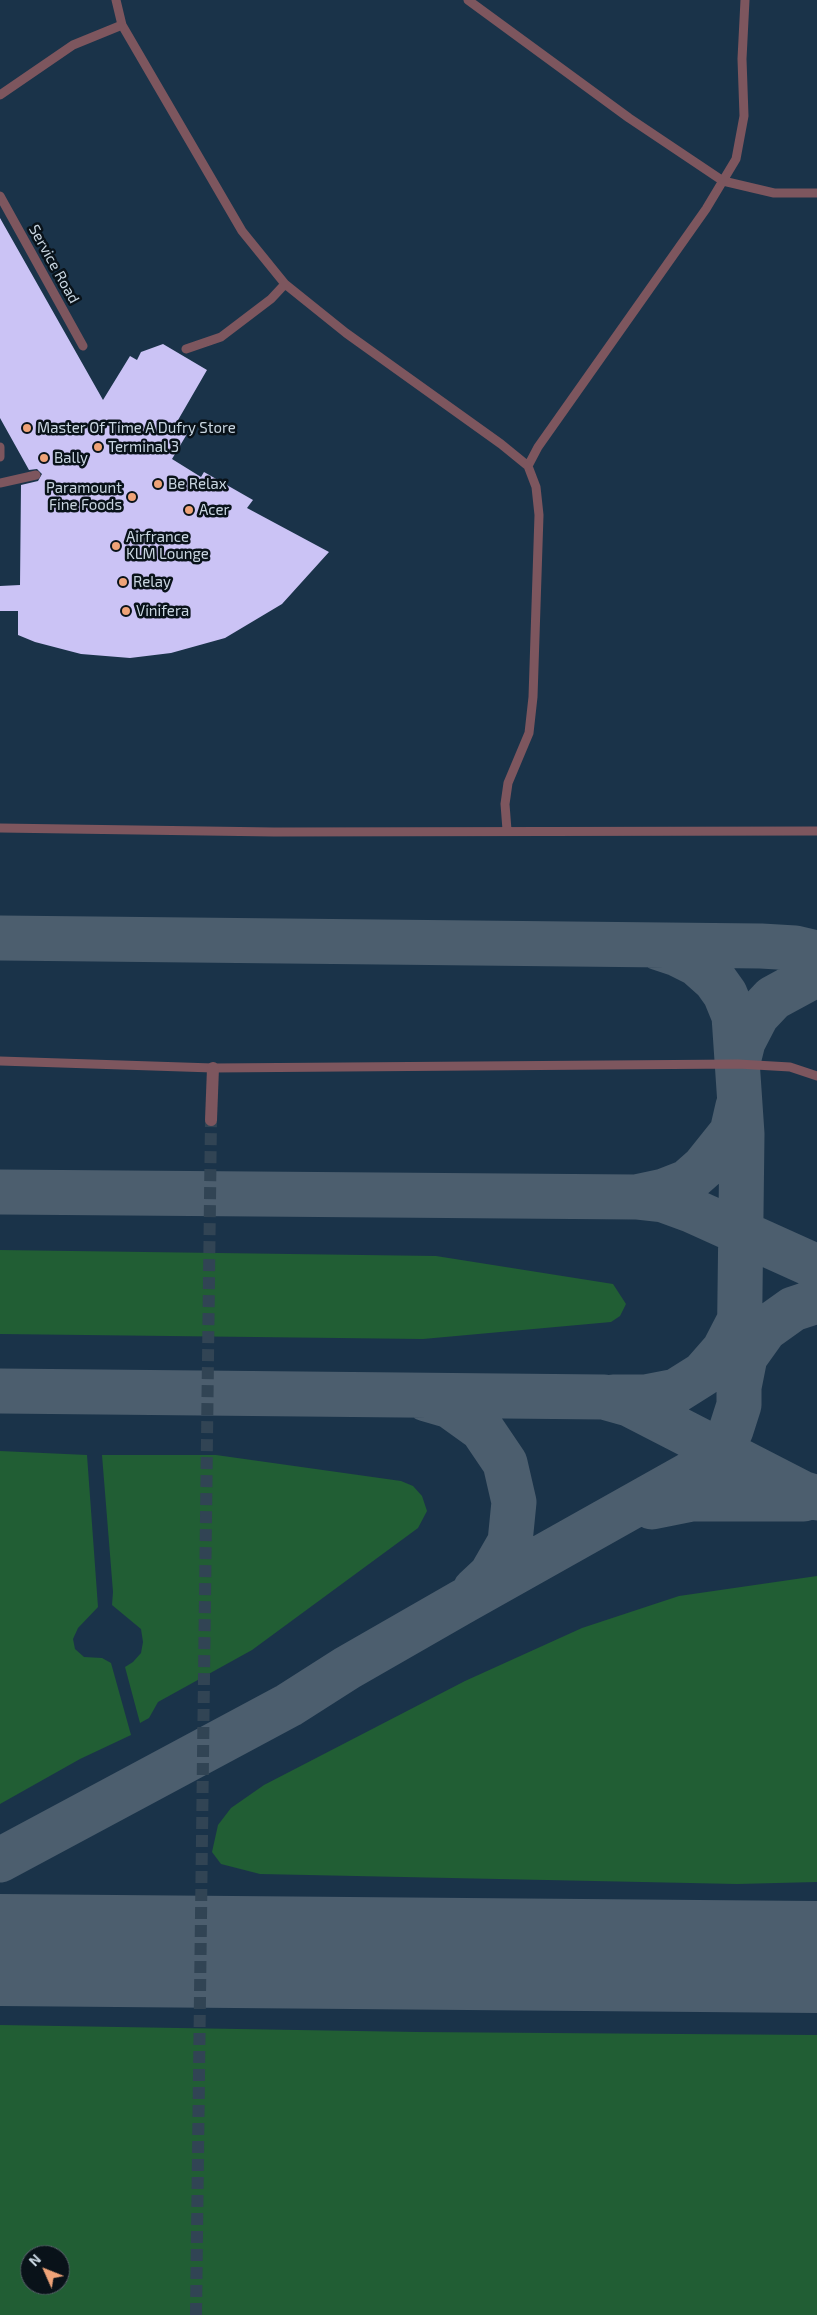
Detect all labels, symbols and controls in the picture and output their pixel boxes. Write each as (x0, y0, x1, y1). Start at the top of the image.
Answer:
street label: Service Road (25, 221, 83, 307)
place label: Master Of Time A Dufry Store (37, 419, 236, 437)
marker: Master Of Time A Dufry Store (21, 422, 33, 434)
place label: Terminal 3 (108, 438, 179, 456)
marker: Terminal 3 (92, 441, 104, 453)
place label: Bally (54, 449, 88, 467)
marker: Bally (38, 452, 50, 464)
place label: Be Relax (168, 475, 227, 493)
marker: Be Relax (152, 478, 164, 490)
place label: Paramount Fine Foods (46, 479, 122, 514)
marker: Paramount Fine Foods (126, 491, 138, 503)
place label: Acer (199, 501, 230, 519)
marker: Acer (183, 504, 195, 516)
place label: Airfrance KLM Lounge (126, 528, 209, 563)
marker: Airfrance KLM Lounge (110, 540, 122, 552)
place label: Relay (133, 573, 171, 591)
marker: Relay (117, 576, 129, 588)
place label: Vinifera (136, 602, 189, 620)
marker: Vinifera (120, 605, 132, 617)
north arrow (20, 2245, 70, 2295)
text: N (25, 2250, 44, 2269)

